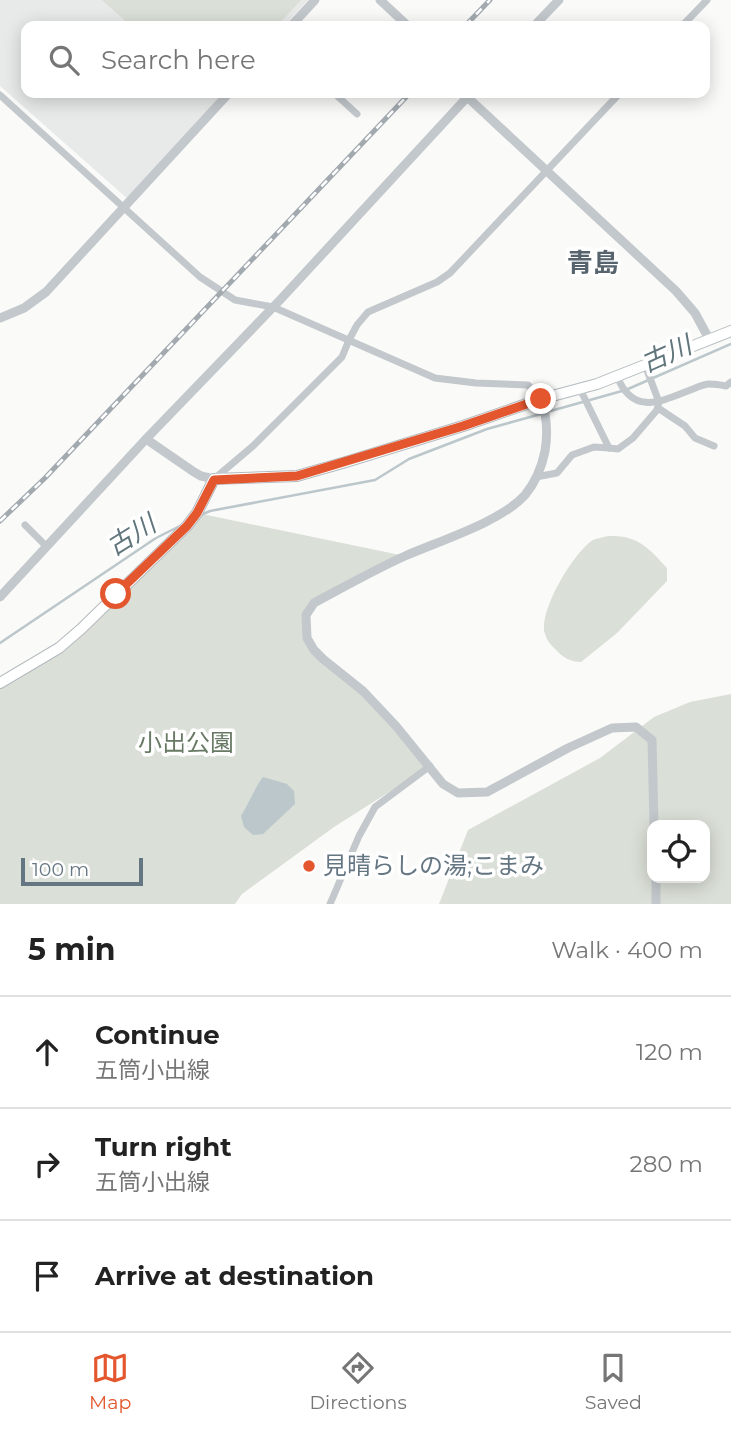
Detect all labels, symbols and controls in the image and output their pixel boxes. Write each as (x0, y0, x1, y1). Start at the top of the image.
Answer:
search box (21, 21, 710, 98)
icon: search (45, 41, 83, 79)
text: Search here (101, 44, 256, 76)
district label: 青島 (567, 247, 619, 279)
water label: 古川 (636, 328, 699, 379)
route end (525, 383, 556, 414)
water label: 古川 (100, 506, 164, 562)
route start (100, 578, 131, 609)
park label: 小出公園 (138, 728, 234, 757)
map controls (647, 820, 710, 883)
button: locate (647, 820, 710, 883)
place label: 見晴らしの湯;こまみ (323, 851, 544, 880)
scale bar (21, 855, 144, 887)
text: 100 m (32, 858, 89, 881)
marker: 見晴らしの湯;こまみ (301, 858, 317, 874)
text: 5 min (28, 931, 116, 968)
text: Walk · 400 m (551, 936, 703, 964)
text: Continue (95, 1019, 220, 1051)
icon: ahead (28, 1033, 66, 1071)
text: 120 m (636, 1038, 703, 1066)
text: 五筒小出線 (95, 1056, 210, 1084)
text: Turn right (95, 1131, 231, 1163)
icon: right (28, 1145, 66, 1183)
text: 280 m (630, 1150, 703, 1178)
text: 五筒小出線 (95, 1168, 210, 1196)
icon: arrive (28, 1257, 66, 1295)
text: Arrive at destination (95, 1260, 374, 1292)
tab: Map (89, 1349, 131, 1414)
tab: Directions (309, 1349, 407, 1414)
tab: Saved (585, 1349, 642, 1414)

